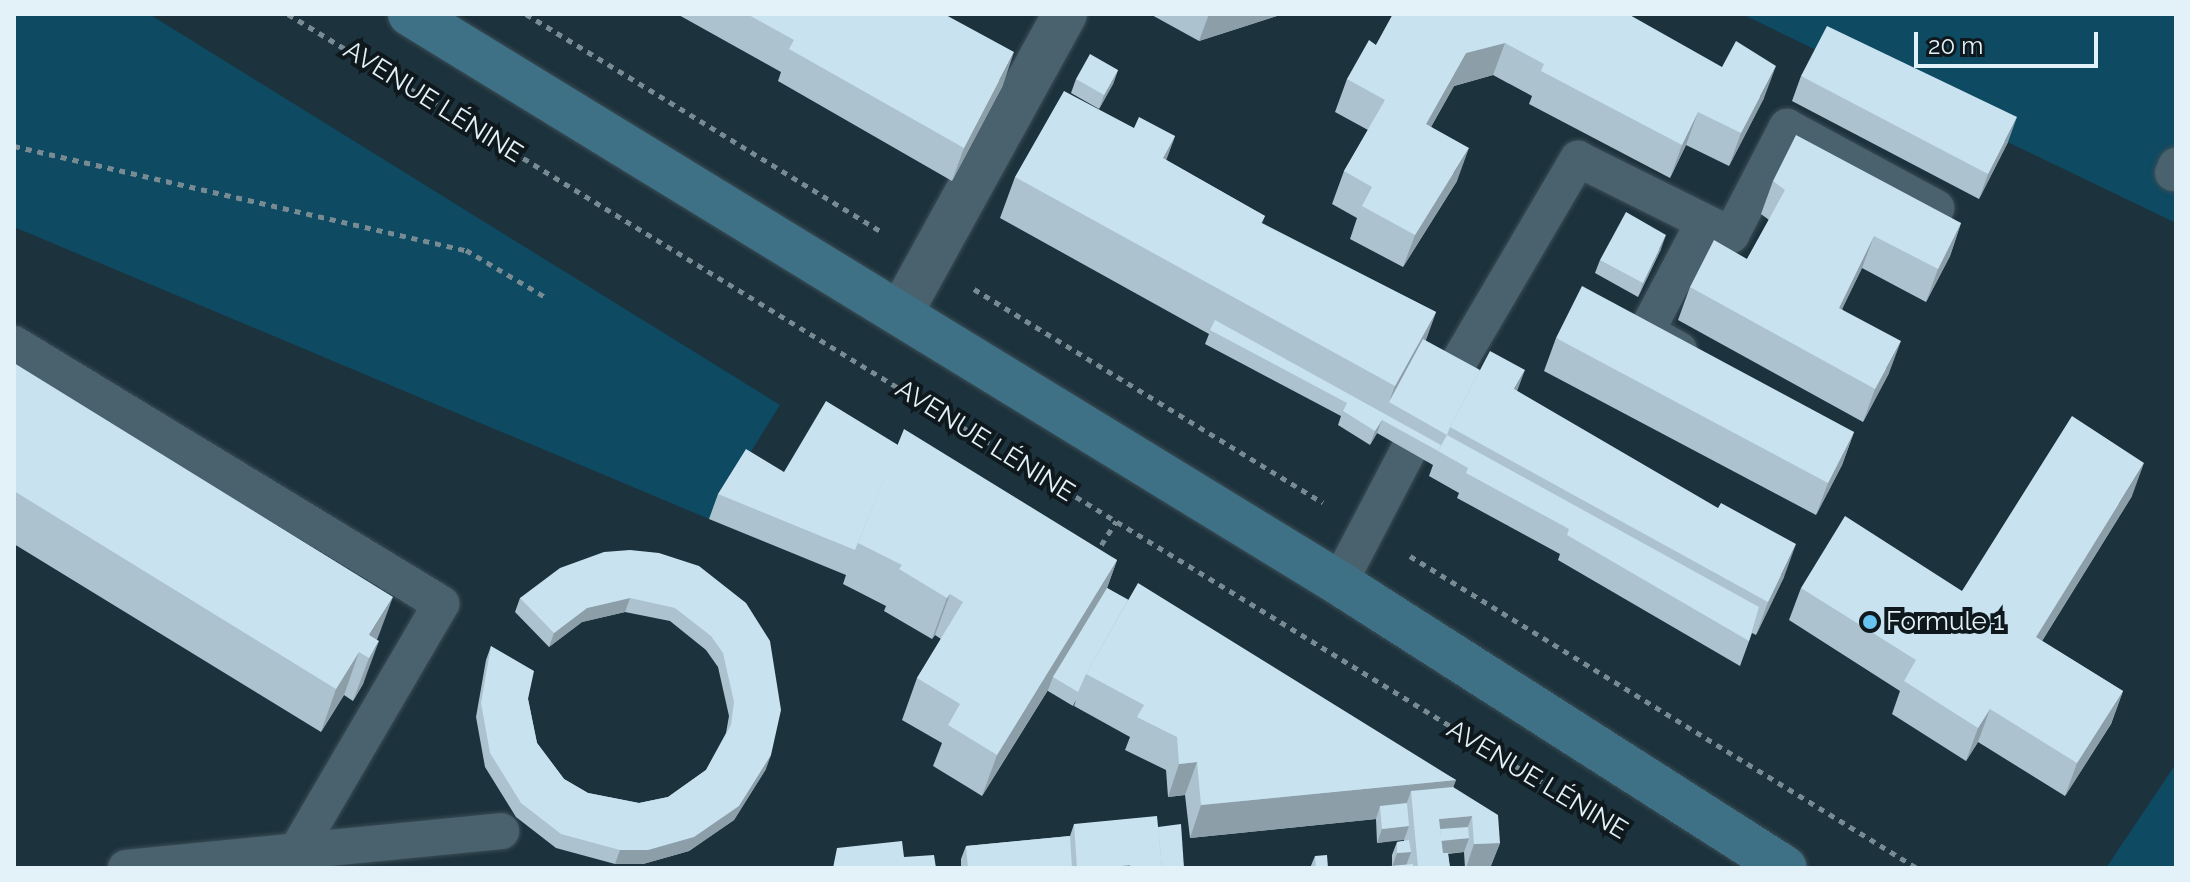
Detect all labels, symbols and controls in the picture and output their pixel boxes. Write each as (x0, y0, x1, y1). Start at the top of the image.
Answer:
scale bar (1918, 16, 2102, 66)
text: 20 m (1928, 31, 1983, 60)
street label: AVENUE LÉNINE (338, 34, 528, 170)
street label: AVENUE LÉNINE (890, 373, 1080, 509)
place label: Formule 1 (1886, 606, 2004, 638)
marker: Formule 1 (1861, 613, 1879, 631)
street label: AVENUE LÉNINE (1441, 714, 1633, 846)

